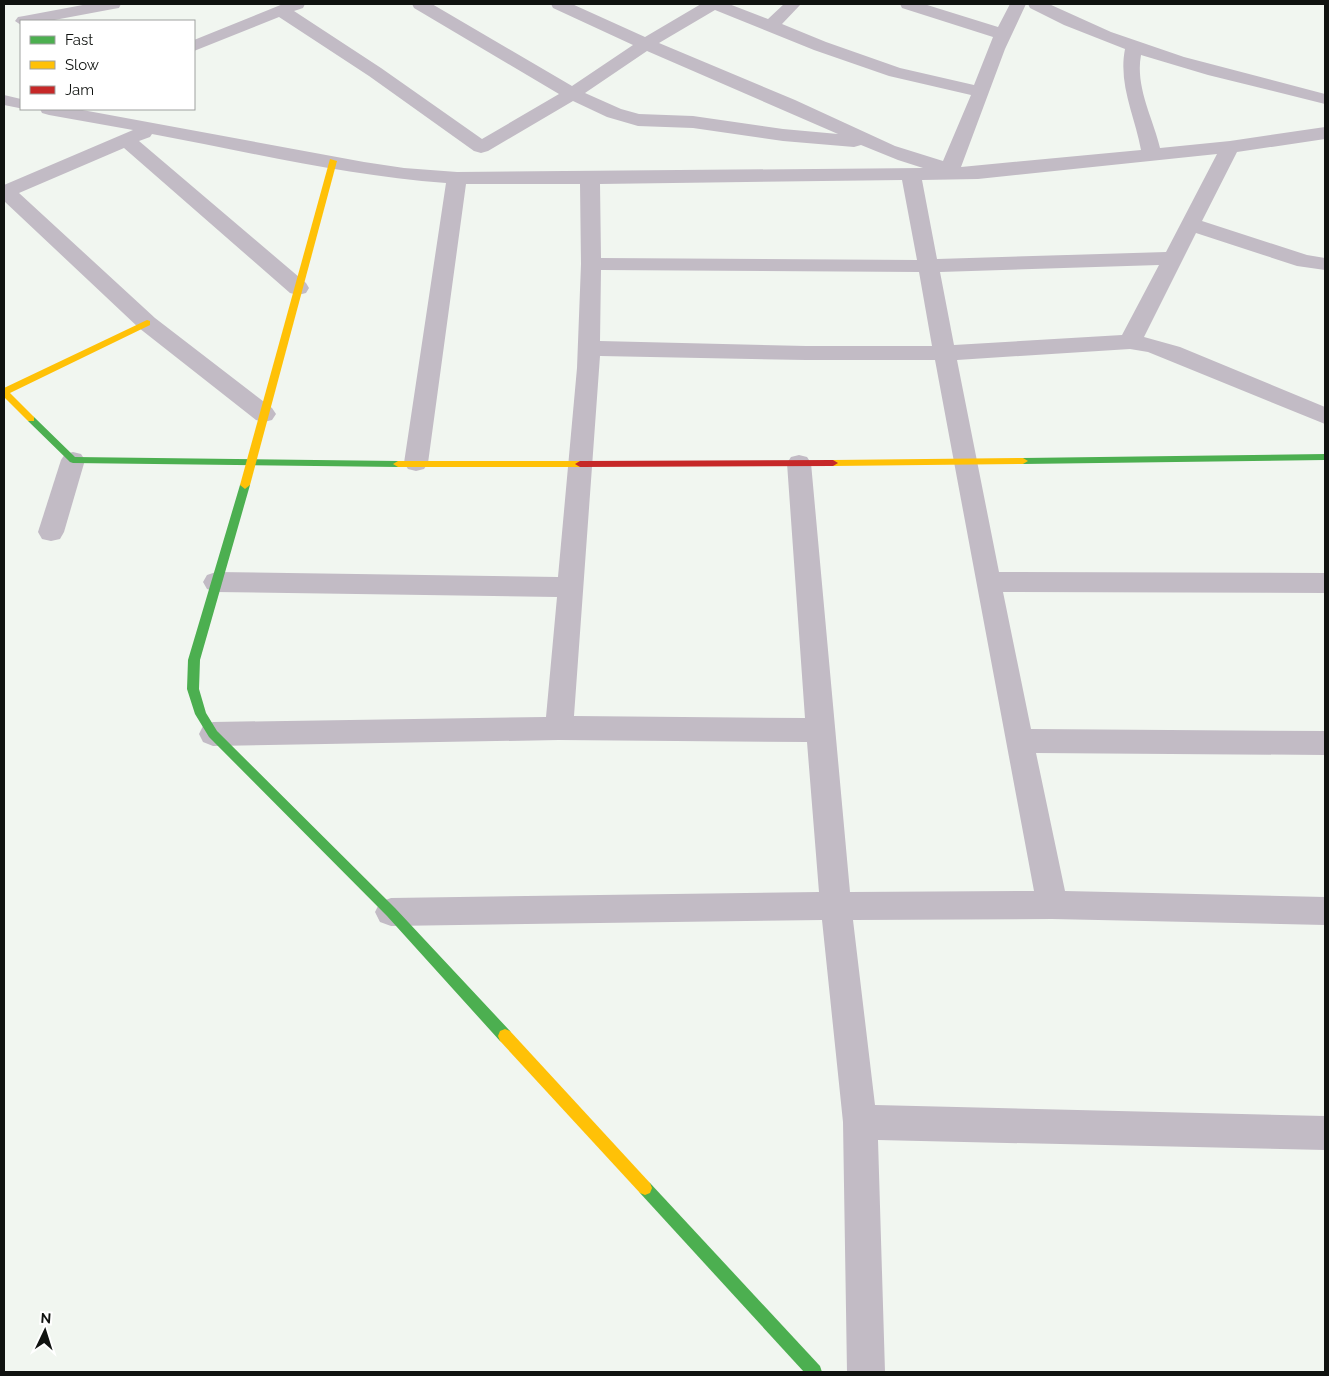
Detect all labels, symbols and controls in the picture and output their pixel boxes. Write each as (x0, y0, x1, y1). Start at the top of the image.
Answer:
legend (20, 20, 195, 110)
text: Fast (65, 31, 93, 49)
text: Slow (65, 56, 99, 74)
text: Jam (65, 81, 94, 99)
north arrow (20, 1306, 70, 1356)
text: N (40, 1310, 52, 1326)

